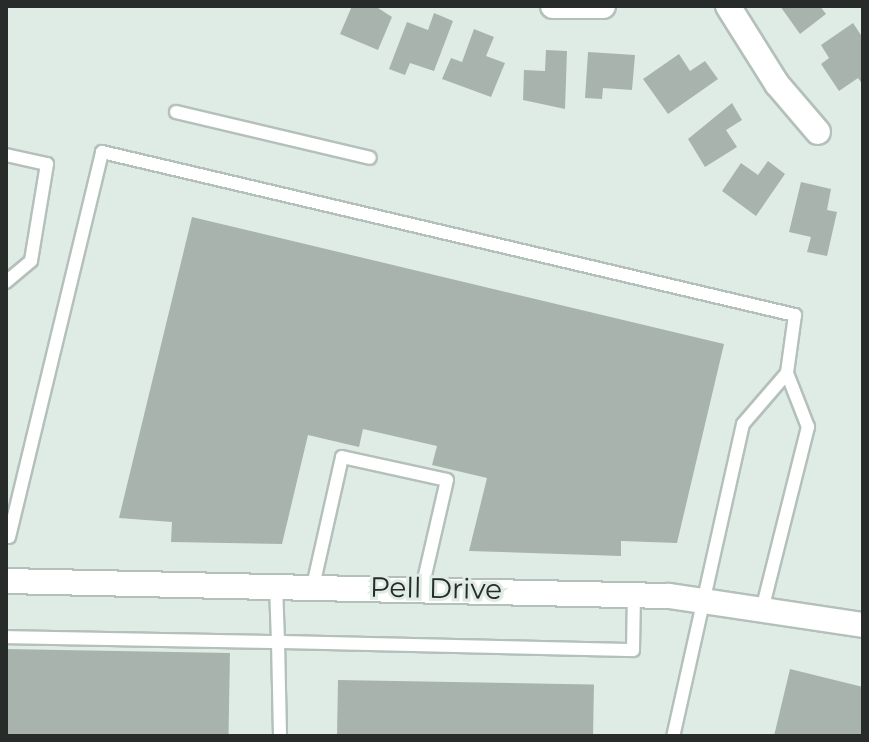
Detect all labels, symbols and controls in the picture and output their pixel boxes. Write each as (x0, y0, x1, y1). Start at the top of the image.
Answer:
street label: Pell Drive (370, 570, 502, 606)

